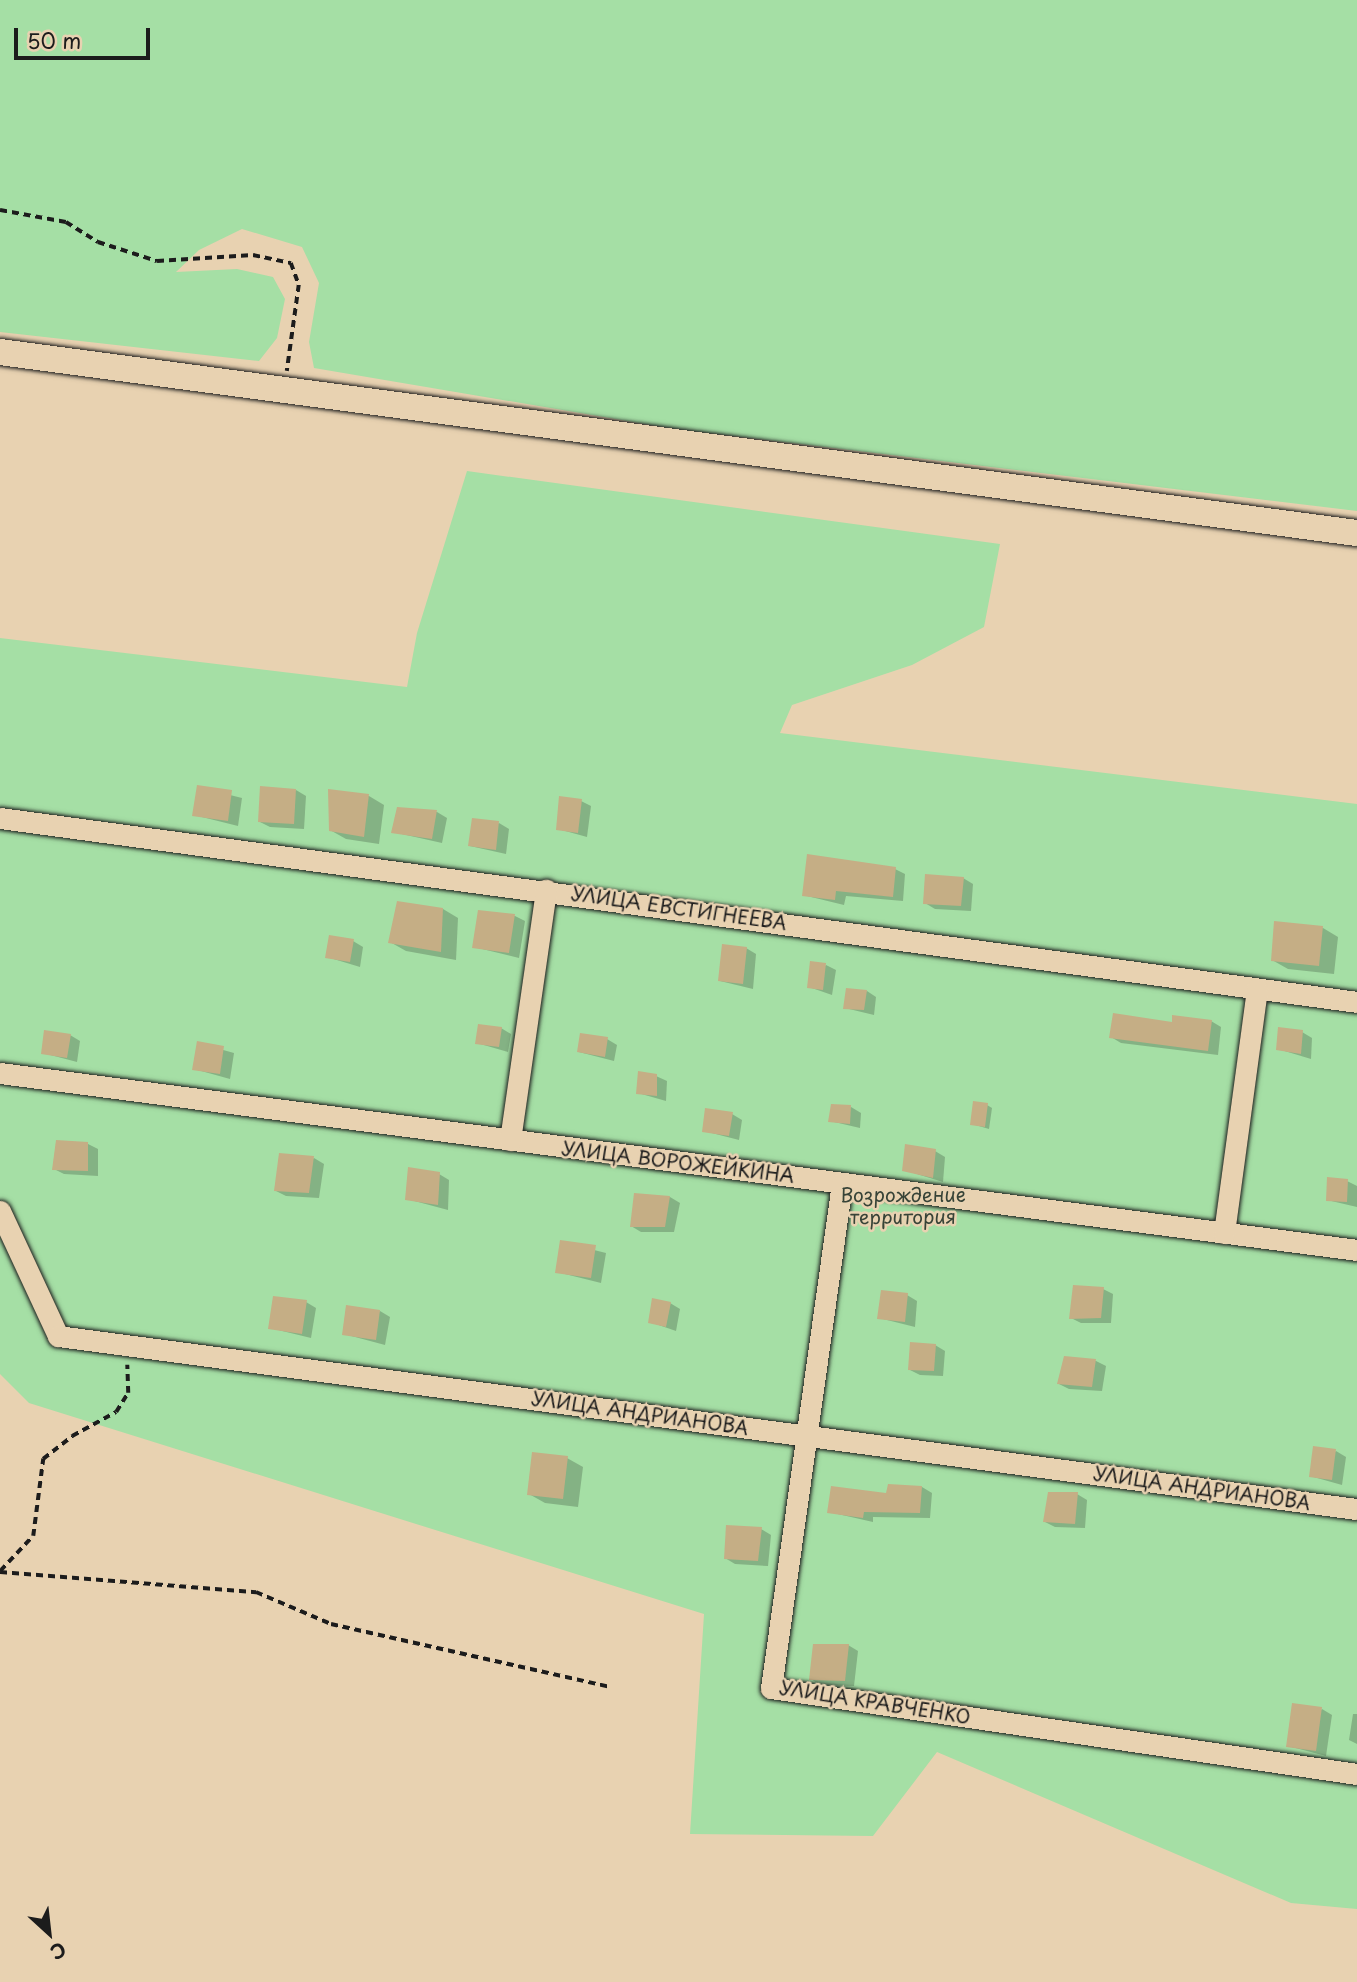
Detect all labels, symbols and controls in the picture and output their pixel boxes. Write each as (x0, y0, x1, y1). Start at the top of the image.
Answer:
scale bar (18, 14, 154, 58)
text: 50 m (27, 24, 81, 56)
street label: УЛИЦА ЕВСТИГНЕЕВА (570, 882, 788, 934)
street label: УЛИЦА ВОРОЖЕЙКИНА (560, 1136, 796, 1188)
park label: Возрождение территория (840, 1184, 966, 1228)
street label: УЛИЦА АНДРИАНОВА (530, 1386, 750, 1440)
street label: УЛИЦА АНДРИАНОВА (1092, 1461, 1312, 1515)
street label: УЛИЦА КРАВЧЕНКО (777, 1676, 973, 1728)
north arrow (14, 1898, 84, 1968)
text: С (46, 1936, 71, 1967)

